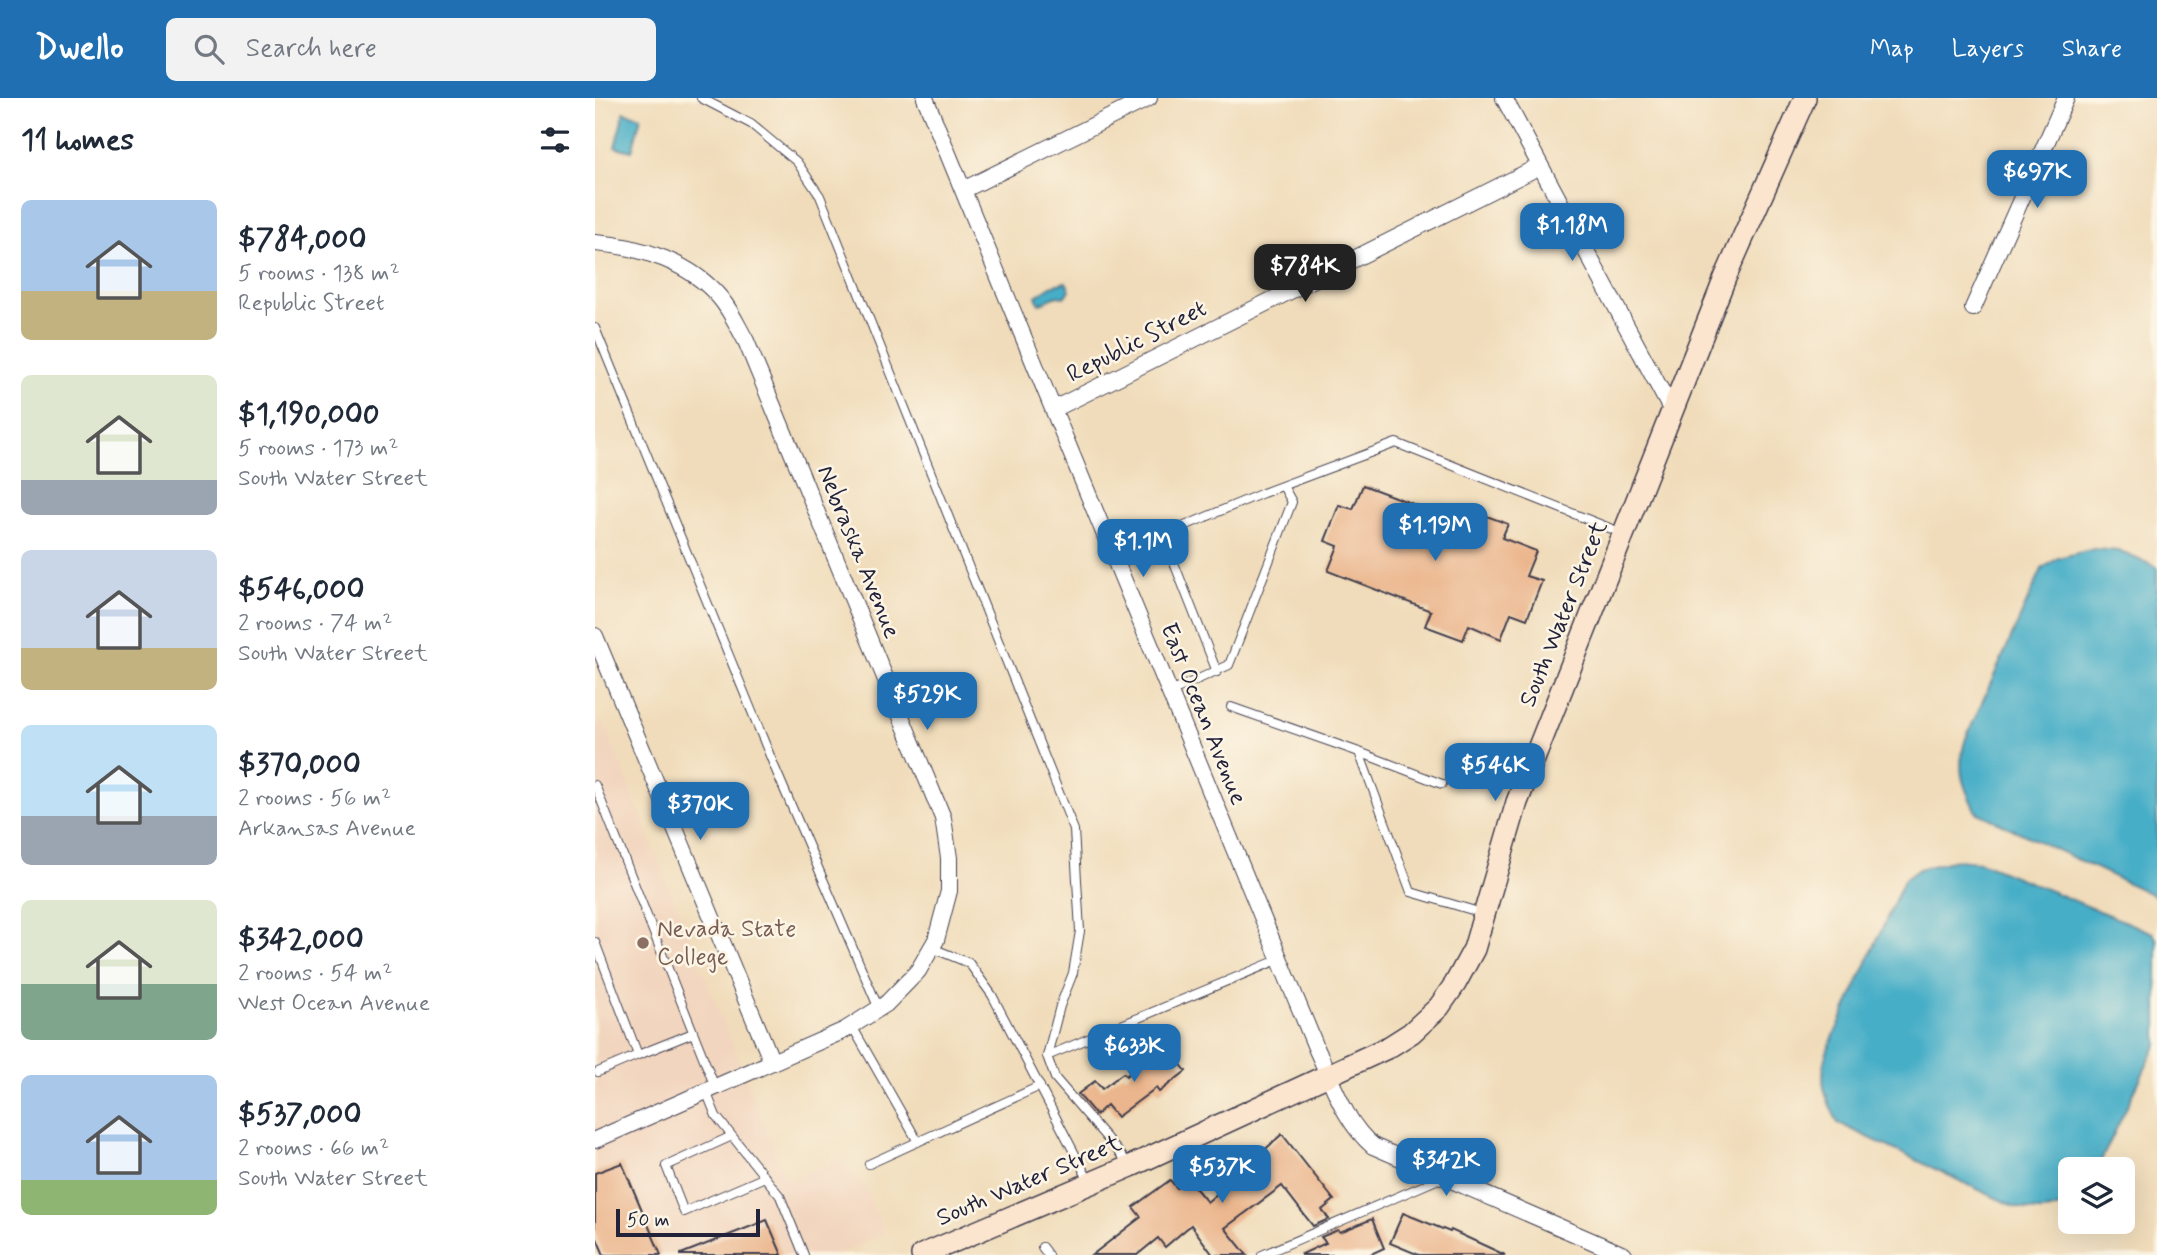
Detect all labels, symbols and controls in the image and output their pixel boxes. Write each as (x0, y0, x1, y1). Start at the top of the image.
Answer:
search box (166, 18, 656, 81)
text: Dwello (35, 27, 124, 71)
icon: search (190, 30, 228, 68)
text: Search here (246, 32, 377, 66)
text: Map (1870, 34, 1914, 65)
text: Layers (1952, 34, 2024, 65)
text: Share (2062, 34, 2122, 65)
text: 11 homes (21, 121, 134, 160)
icon: filters (536, 121, 574, 159)
pin: $697K (1988, 150, 2086, 210)
text: $697K (2003, 158, 2071, 188)
pin: $1.18M (1515, 204, 1629, 263)
text: $1.18M (1536, 211, 1608, 241)
text: $784,000 (238, 220, 366, 259)
icon: home (77, 228, 161, 312)
pin: $784K (1256, 244, 1354, 304)
text: $784K (1270, 252, 1340, 282)
text: 5 rooms · 138 m² (238, 259, 400, 289)
text: Republic Street (238, 289, 385, 319)
street label: Republic Street (1062, 293, 1212, 391)
text: $1,190,000 (238, 395, 379, 434)
icon: home (77, 403, 161, 487)
text: 5 rooms · 173 m² (238, 434, 398, 464)
street label: Nebraska Avenue (809, 461, 907, 643)
text: South Water Street (238, 464, 428, 494)
pin: $1.19M (1378, 504, 1492, 563)
text: $1.19M (1399, 511, 1471, 541)
street label: South Water Street (1513, 516, 1615, 712)
pin: $1.1M (1094, 519, 1192, 579)
text: $1.1M (1113, 527, 1173, 557)
text: $546,000 (238, 570, 364, 609)
icon: home (77, 578, 161, 662)
text: 2 rooms · 74 m² (238, 609, 393, 639)
street label: East Ocean Avenue (1152, 618, 1254, 810)
text: South Water Street (238, 639, 428, 669)
pin: $529K (878, 672, 976, 732)
text: $529K (893, 680, 961, 710)
pin: $546K (1446, 744, 1544, 803)
text: $370,000 (238, 745, 361, 784)
text: $546K (1461, 751, 1529, 781)
icon: home (77, 753, 161, 837)
pin: $370K (651, 782, 749, 842)
text: 2 rooms · 56 m² (238, 784, 391, 814)
text: $370K (667, 790, 733, 820)
text: Arkansas Avenue (238, 814, 416, 844)
place label: Nevada State College (657, 914, 796, 973)
text: $342,000 (238, 920, 364, 959)
icon: home (77, 928, 161, 1012)
marker: Nevada State College (635, 935, 651, 951)
text: 2 rooms · 54 m² (238, 959, 392, 989)
text: West Ocean Avenue (238, 989, 430, 1019)
pin: $633K (1085, 1024, 1183, 1084)
text: $633K (1104, 1032, 1164, 1062)
text: $537,000 (238, 1095, 362, 1134)
icon: home (77, 1103, 161, 1187)
street label: South Water Street (932, 1128, 1126, 1234)
text: 2 rooms · 66 m² (238, 1134, 389, 1164)
pin: $342K (1397, 1138, 1495, 1198)
pin: $537K (1173, 1146, 1271, 1205)
text: $342K (1412, 1146, 1480, 1176)
text: $537K (1189, 1153, 1255, 1183)
map controls (2058, 1157, 2135, 1234)
button: layers (2058, 1157, 2135, 1234)
text: South Water Street (238, 1164, 428, 1194)
scale bar (616, 1206, 759, 1238)
text: 50 m (627, 1208, 670, 1233)

